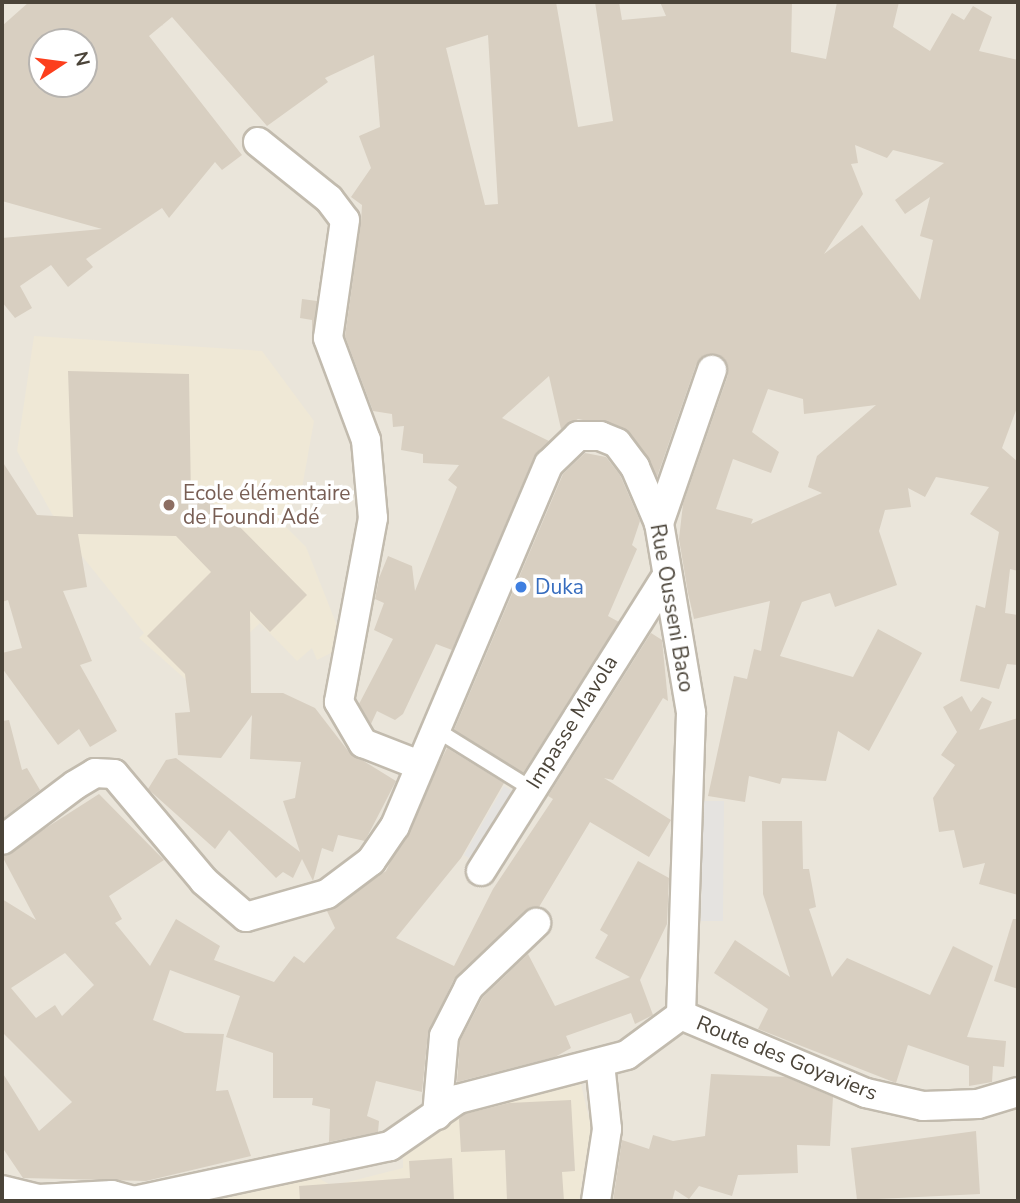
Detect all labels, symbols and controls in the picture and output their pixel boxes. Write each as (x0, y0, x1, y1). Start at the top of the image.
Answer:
north arrow (28, 28, 98, 98)
text: N (67, 49, 96, 69)
place label: Ecole élémentaire de Foundi Adé (183, 480, 350, 530)
marker: Ecole élémentaire de Foundi Adé (161, 497, 177, 513)
street label: Rue Ousseni Baco (645, 522, 699, 694)
place label: Duka (535, 574, 584, 600)
marker: Duka (513, 579, 529, 595)
street label: Impasse Mavola (521, 651, 623, 793)
street label: Route des Goyaviers (693, 1010, 881, 1106)

